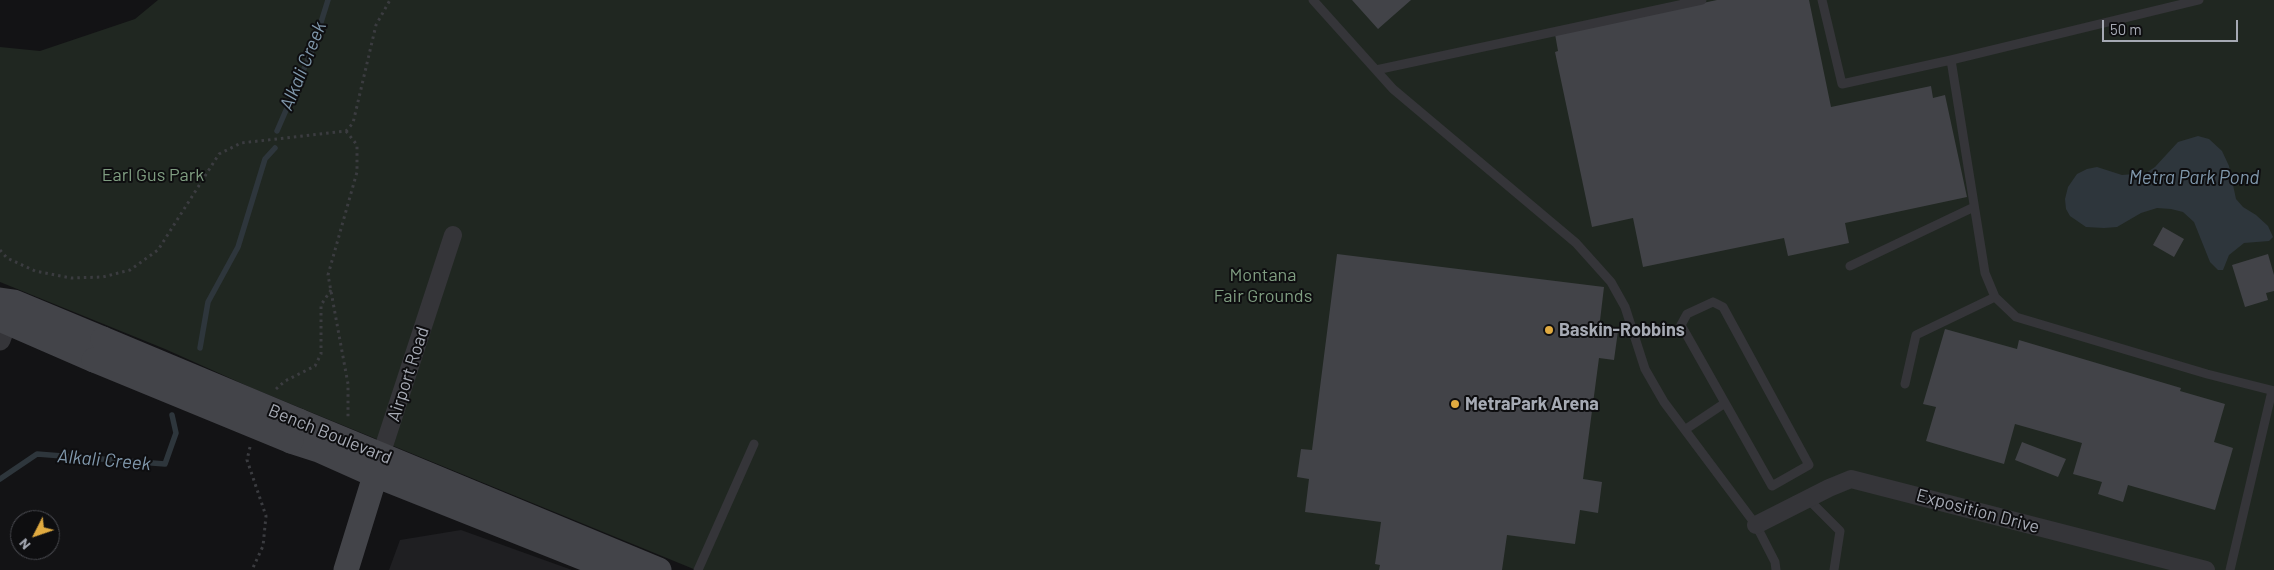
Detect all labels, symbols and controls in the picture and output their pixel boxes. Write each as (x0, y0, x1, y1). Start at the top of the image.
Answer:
scale bar (2104, 10, 2240, 42)
water label: Alkali Creek (275, 18, 331, 114)
text: 50 m (2110, 20, 2142, 38)
park label: Earl Gus Park (102, 164, 204, 186)
water label: Metra Park Pond (2129, 167, 2259, 189)
park label: Montana Fair Grounds (1214, 264, 1312, 306)
place label: Baskin-Robbins (1559, 319, 1685, 341)
street label: Airport Road (383, 324, 433, 424)
marker: Baskin-Robbins (1543, 324, 1555, 336)
place label: MetraPark Arena (1465, 393, 1599, 415)
marker: MetraPark Arena (1449, 398, 1461, 410)
street label: Bench Boulevard (265, 399, 395, 469)
water label: Alkali Creek (56, 445, 152, 475)
street label: Exposition Drive (1914, 484, 2042, 538)
north arrow (10, 510, 60, 560)
text: N (15, 535, 34, 554)

